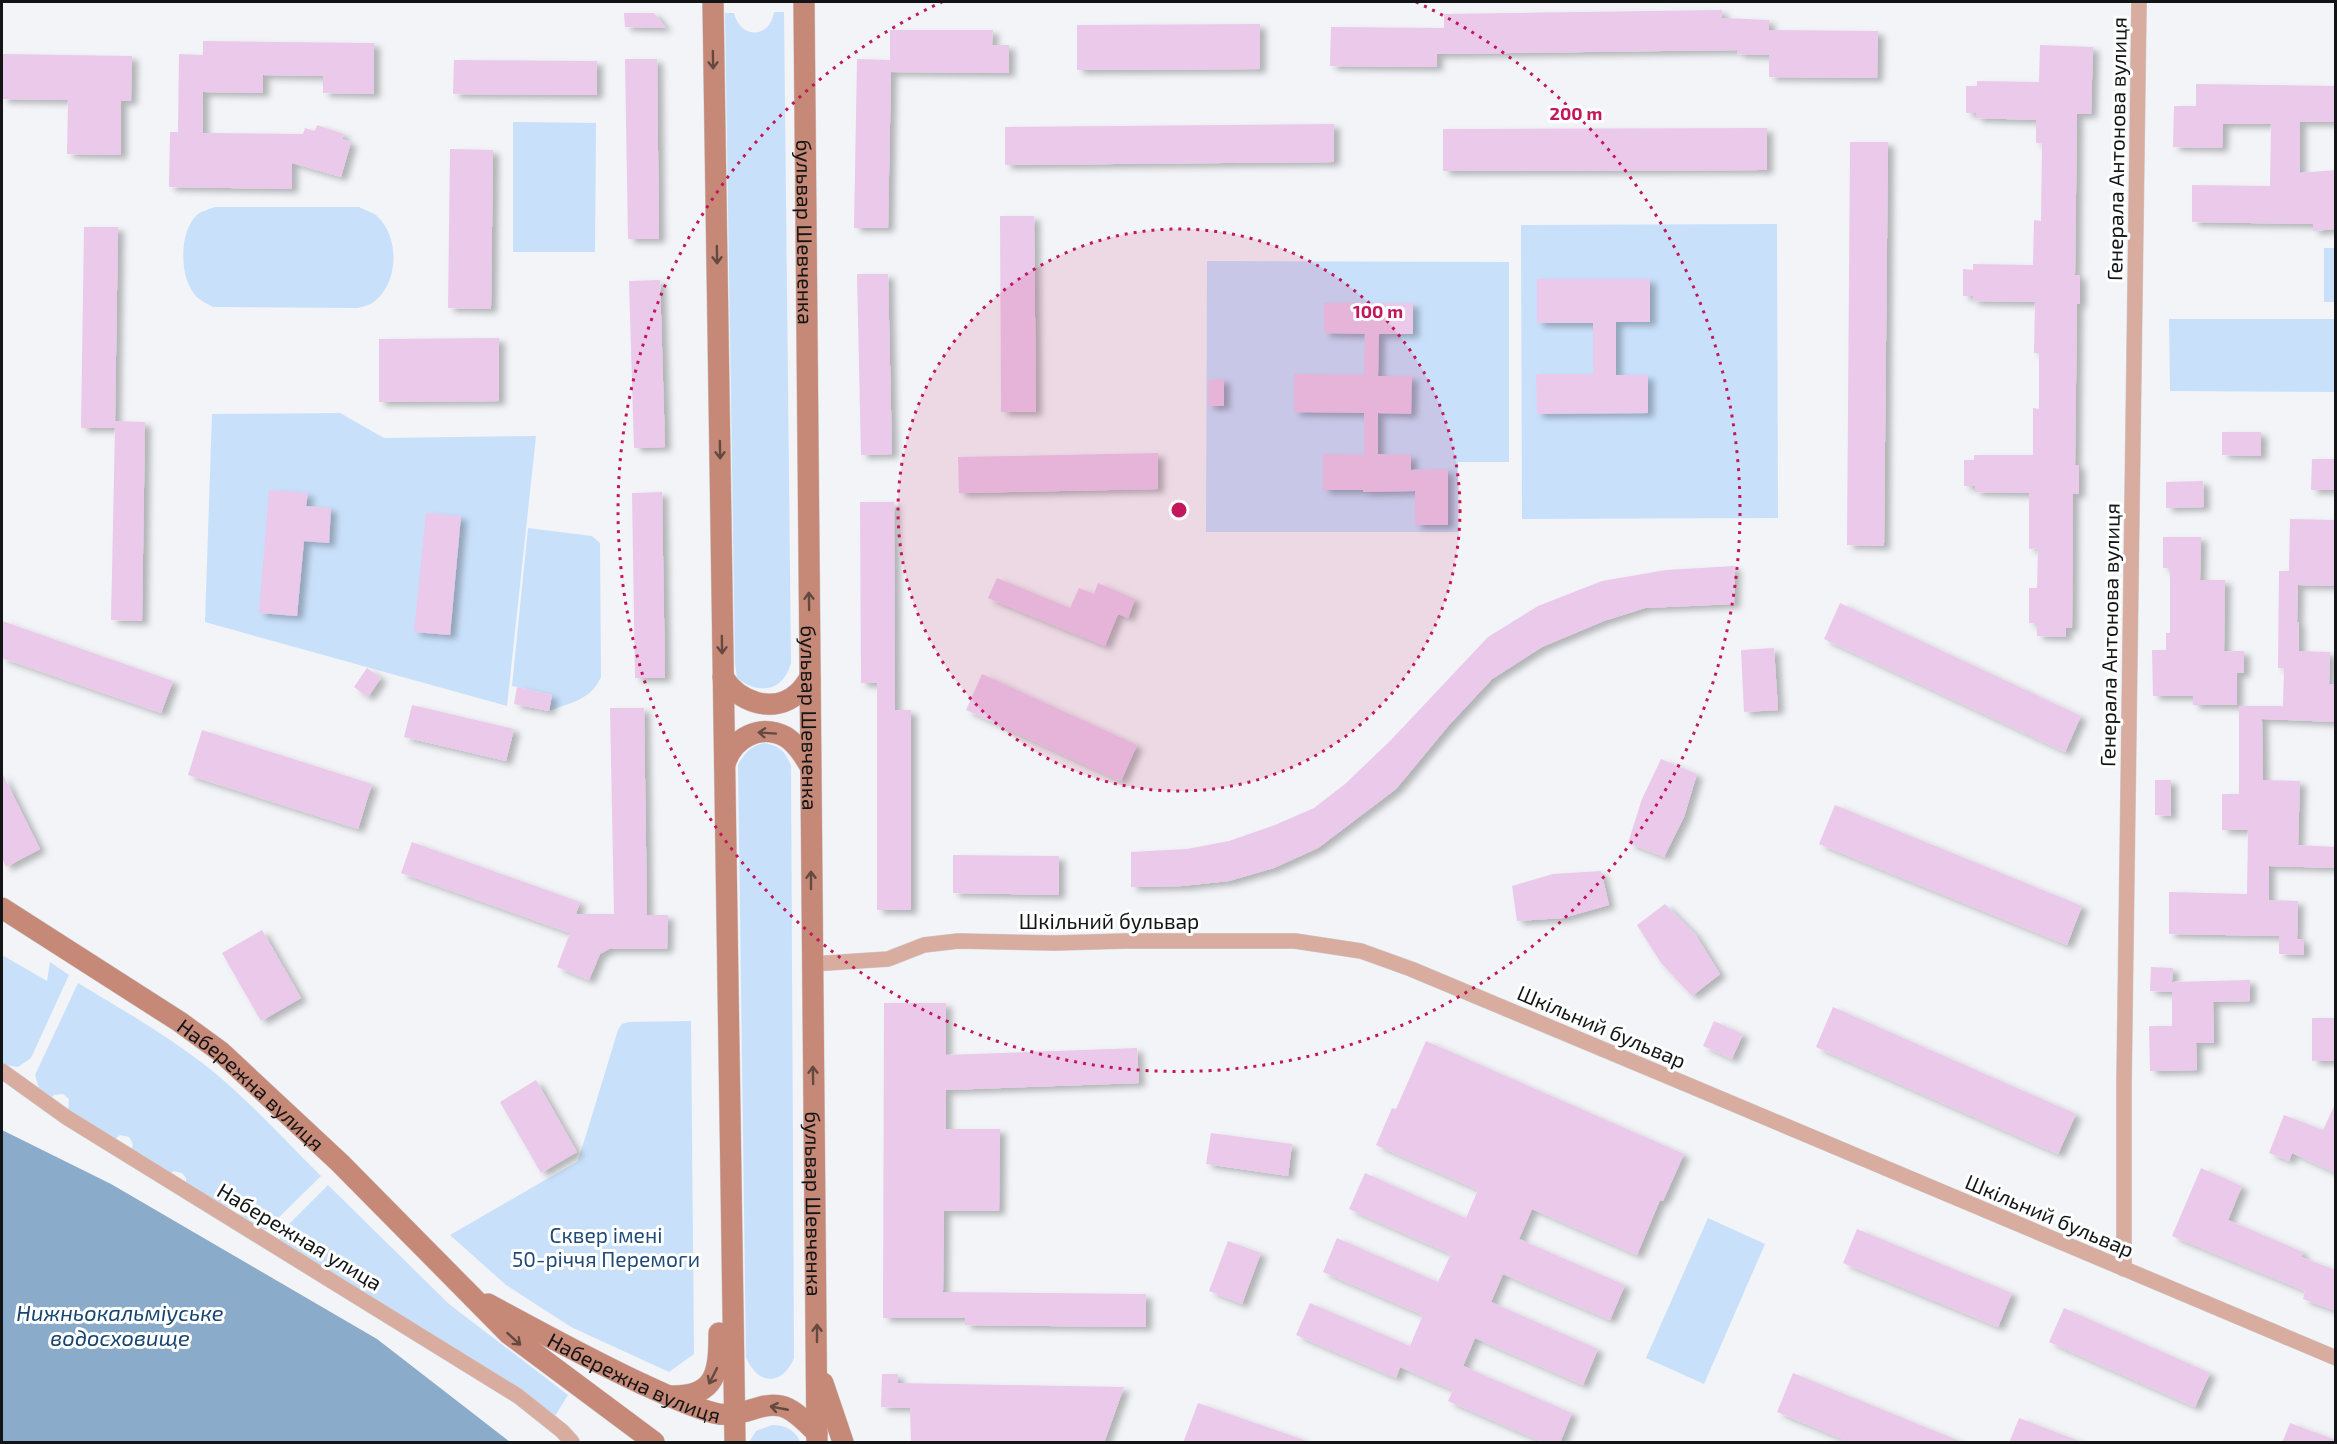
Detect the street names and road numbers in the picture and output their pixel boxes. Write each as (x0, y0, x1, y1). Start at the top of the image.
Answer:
street label: Генерала Антонова вулиця (2101, 17, 2132, 281)
street label: бульвар Шевченка (792, 139, 819, 325)
street label: Генерала Антонова вулиця (2094, 503, 2125, 767)
street label: бульвар Шевченка (796, 625, 824, 811)
street label: Шкільний бульвар (1019, 908, 1199, 934)
street label: Шкільний бульвар (1514, 979, 1690, 1074)
street label: Набережна вулиця (173, 1012, 330, 1155)
street label: бульвар Шевченка (801, 1111, 828, 1297)
street label: Шкільний бульвар (1962, 1168, 2138, 1263)
street label: Набережная улица (213, 1177, 387, 1296)
street label: Набережна вулиця (544, 1326, 723, 1427)

